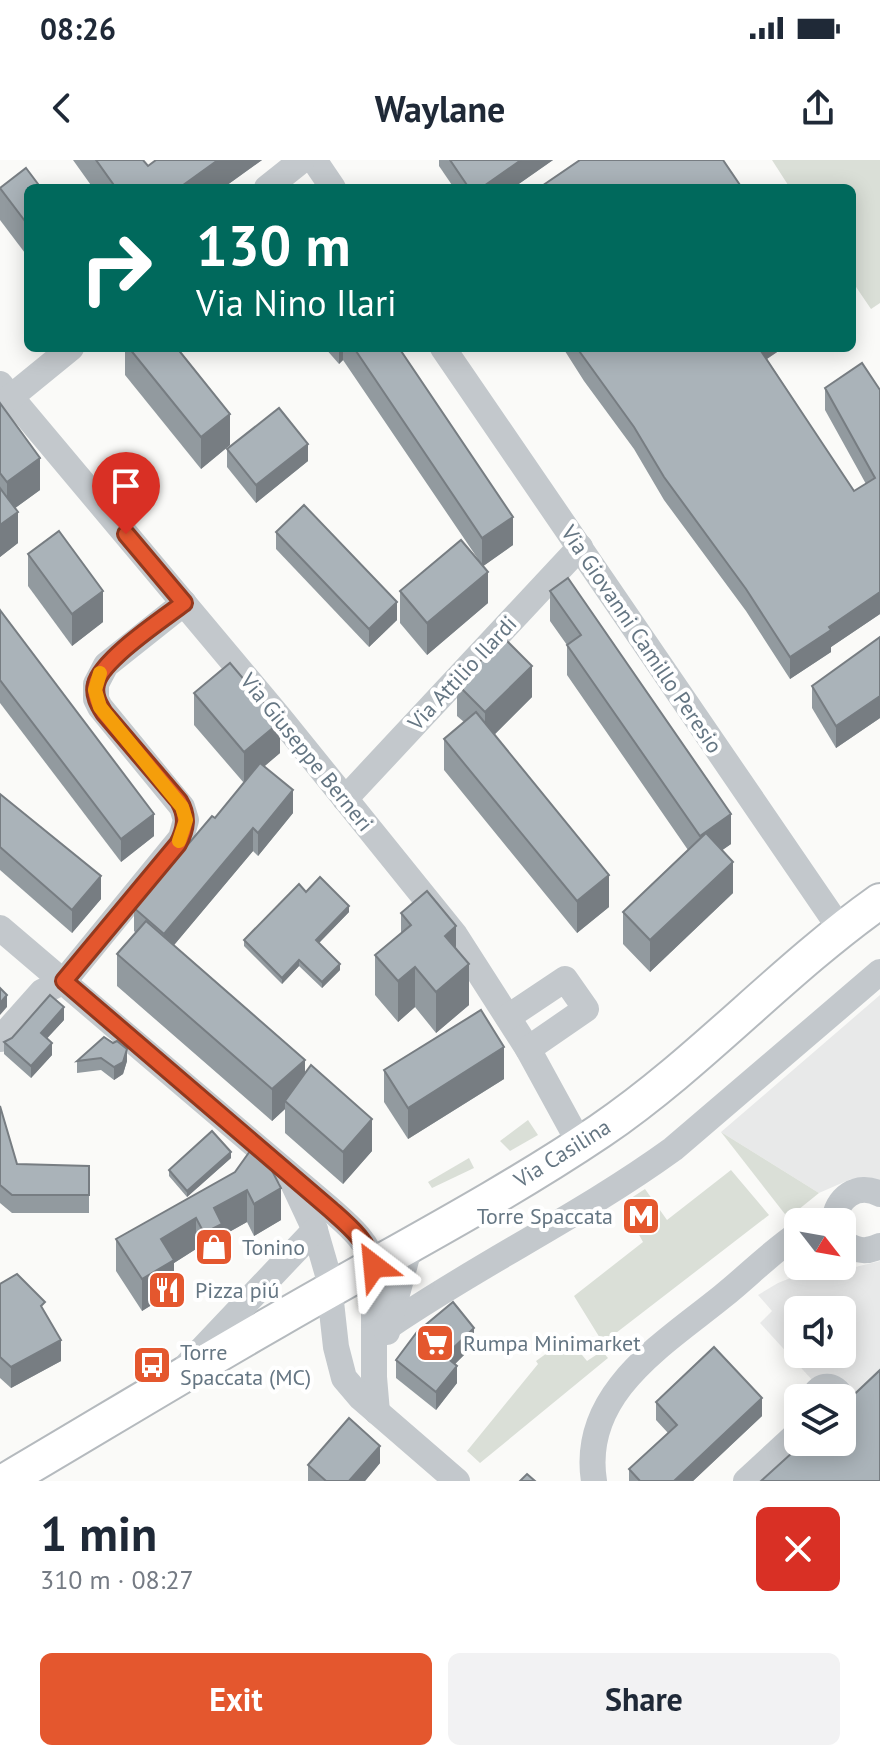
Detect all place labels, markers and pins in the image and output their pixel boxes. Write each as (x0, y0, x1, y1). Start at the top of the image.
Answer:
pin (92, 452, 160, 534)
metro station icon: Torre Spaccata (620, 1195, 662, 1237)
place label: Torre Spaccata (477, 1202, 613, 1230)
shop icon: Tonino (193, 1226, 235, 1268)
place label: Tonino (242, 1233, 305, 1261)
restaurant icon: Pizza piú (146, 1269, 188, 1311)
place label: Pizza piú (195, 1276, 279, 1304)
supermarket icon: Rumpa Minimarket (414, 1322, 456, 1364)
place label: Rumpa Minimarket (463, 1329, 641, 1357)
place label: Torre Spaccata (MC) (180, 1338, 311, 1391)
bus stop icon: Torre Spaccata (MC) (131, 1344, 173, 1386)

